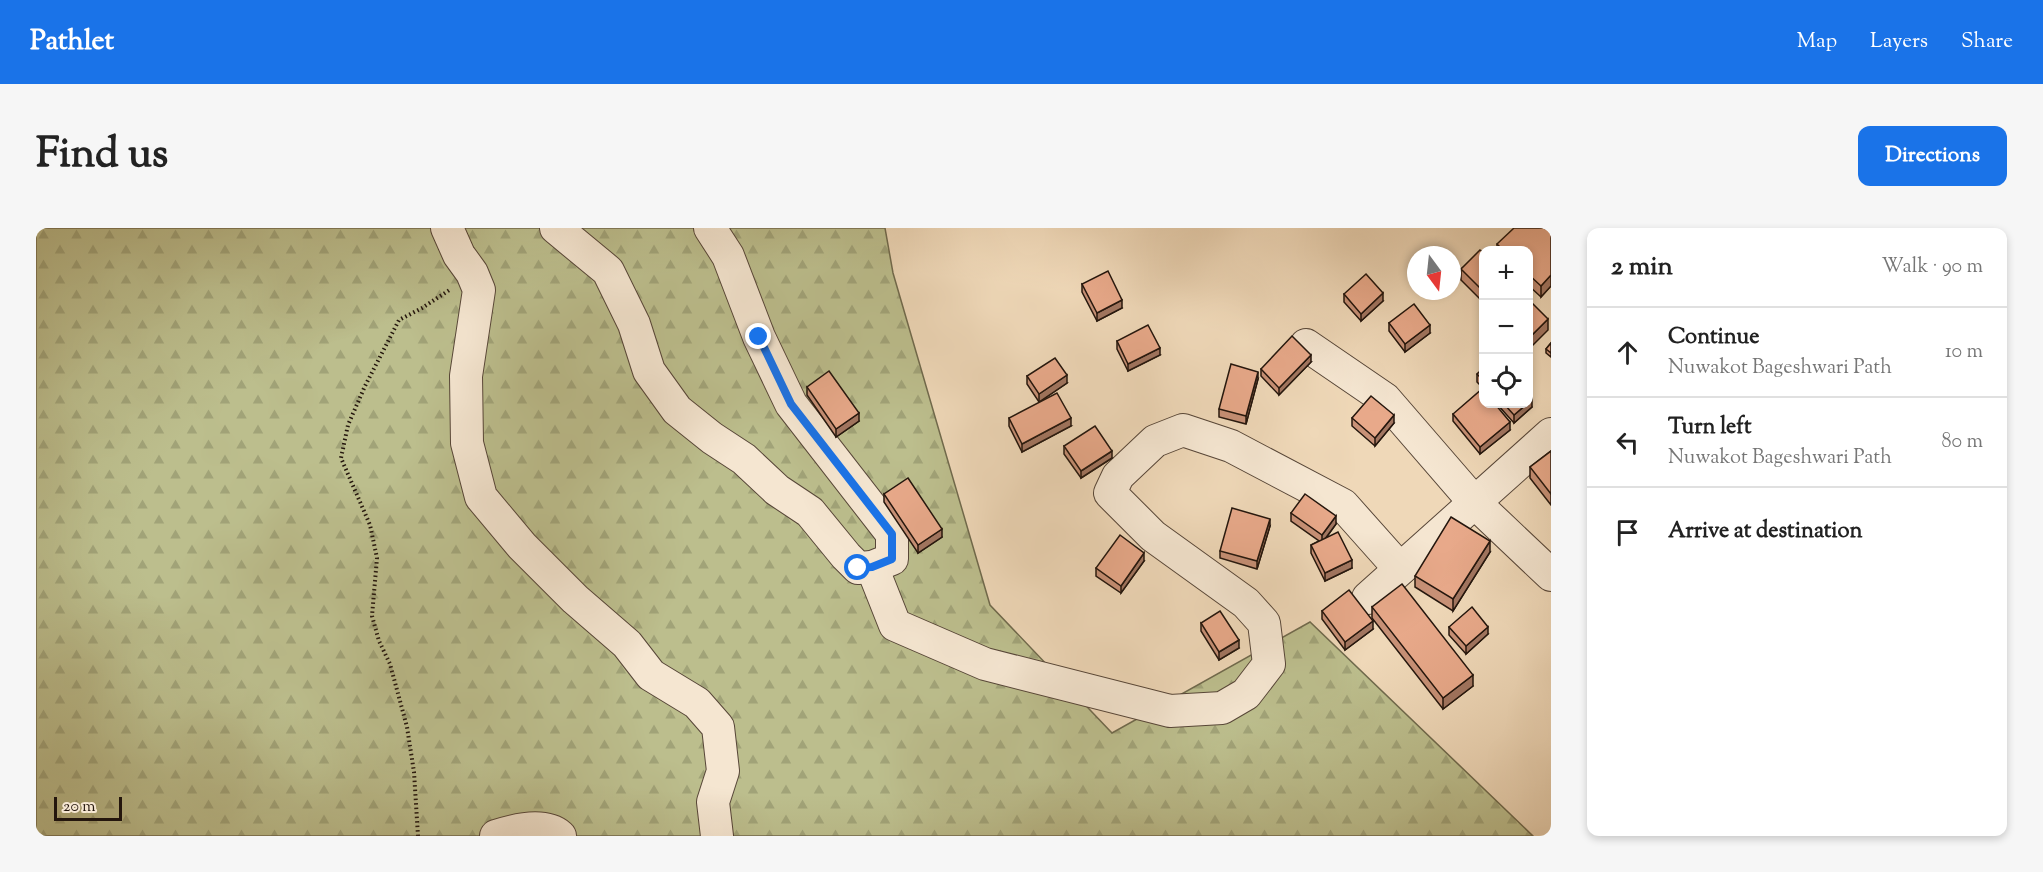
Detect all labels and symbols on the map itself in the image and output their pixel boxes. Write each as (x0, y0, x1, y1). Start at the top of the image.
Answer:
north arrow (1407, 246, 1461, 300)
route end (745, 323, 771, 349)
route start (844, 554, 870, 580)
scale bar (54, 794, 122, 822)

